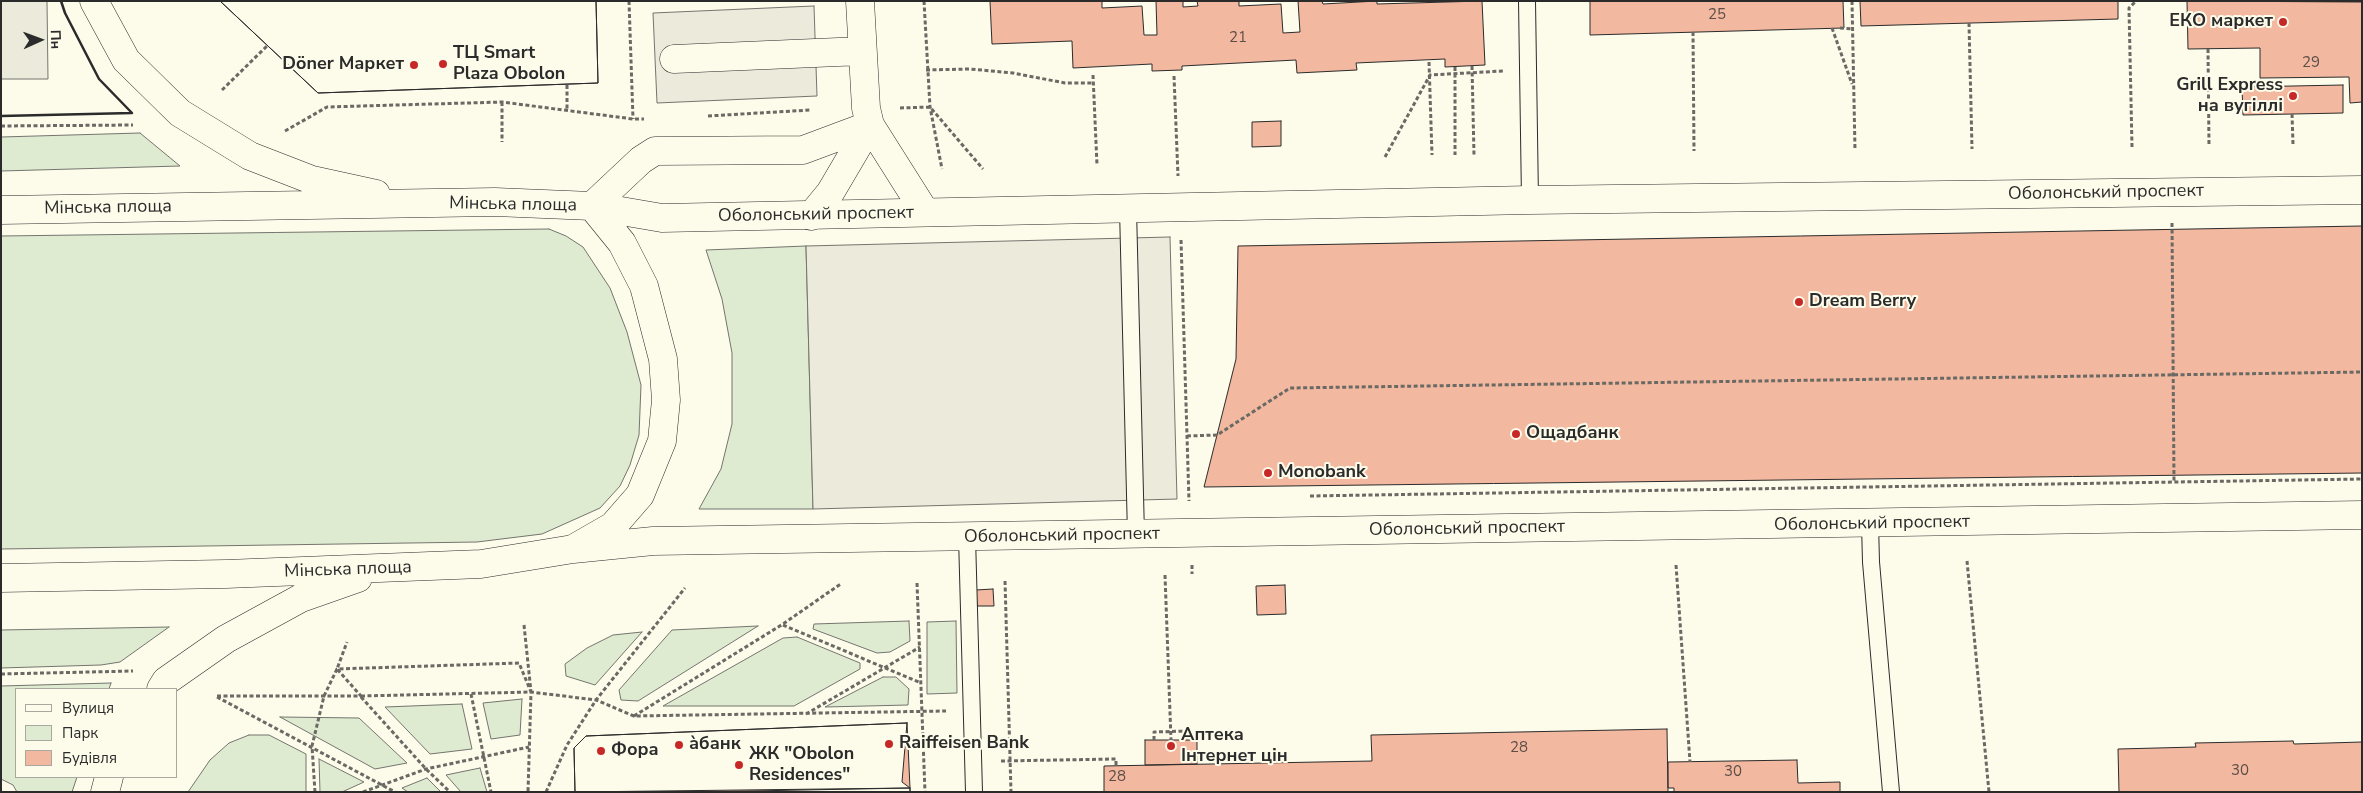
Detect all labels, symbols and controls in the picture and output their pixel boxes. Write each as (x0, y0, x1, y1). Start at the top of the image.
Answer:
house number: 25 (1708, 6, 1726, 24)
place label: ЕКО маркет (2169, 11, 2273, 33)
north arrow (15, 15, 65, 65)
marker: ЕКО маркет (2277, 16, 2289, 28)
house number: 21 (1229, 29, 1247, 47)
text: Пн (46, 30, 65, 49)
place label: ТЦ Smart Plaza Obolon (453, 43, 565, 86)
place label: Döner Маркет (282, 54, 404, 76)
house number: 29 (2302, 54, 2320, 72)
marker: ТЦ Smart Plaza Obolon (437, 58, 449, 70)
marker: Döner Маркет (408, 59, 420, 71)
place label: Grill Express на вугіллі (2176, 75, 2283, 118)
marker: Grill Express на вугіллі (2287, 90, 2299, 102)
street label: Оболонський проспект (2008, 180, 2204, 206)
street label: Мінська площа (449, 193, 577, 217)
street label: Мінська площа (44, 196, 172, 220)
street label: Оболонський проспект (718, 202, 914, 228)
place label: Dream Berry (1809, 291, 1916, 313)
marker: Dream Berry (1793, 296, 1805, 308)
place label: Ощадбанк (1526, 423, 1619, 445)
marker: Ощадбанк (1510, 428, 1522, 440)
place label: Monobank (1278, 462, 1366, 484)
marker: Monobank (1262, 467, 1274, 479)
street label: Оболонський проспект (1774, 511, 1970, 537)
street label: Оболонський проспект (1369, 516, 1565, 542)
street label: Оболонський проспект (964, 523, 1160, 549)
street label: Мінська площа (284, 557, 412, 583)
legend (15, 688, 178, 778)
text: Вулиця (62, 698, 114, 718)
text: Парк (62, 723, 98, 743)
place label: Аптека Інтернет цін (1181, 725, 1288, 768)
place label: Raiffeisen Bank (899, 733, 1029, 755)
place label: а̀банк (689, 734, 741, 756)
marker: Raiffeisen Bank (883, 738, 895, 750)
marker: а̀банк (673, 739, 685, 751)
house number: 28 (1510, 739, 1528, 757)
place label: Фора (611, 740, 659, 762)
marker: Аптека Інтернет цін (1165, 740, 1177, 752)
place label: ЖК "Obolon Residences" (749, 744, 854, 786)
marker: Фора (595, 745, 607, 757)
text: Будівля (62, 748, 117, 768)
marker: ЖК "Obolon Residences" (733, 759, 745, 771)
house number: 30 (2231, 762, 2249, 780)
house number: 30 (1724, 763, 1742, 781)
house number: 28 (1108, 768, 1126, 786)

